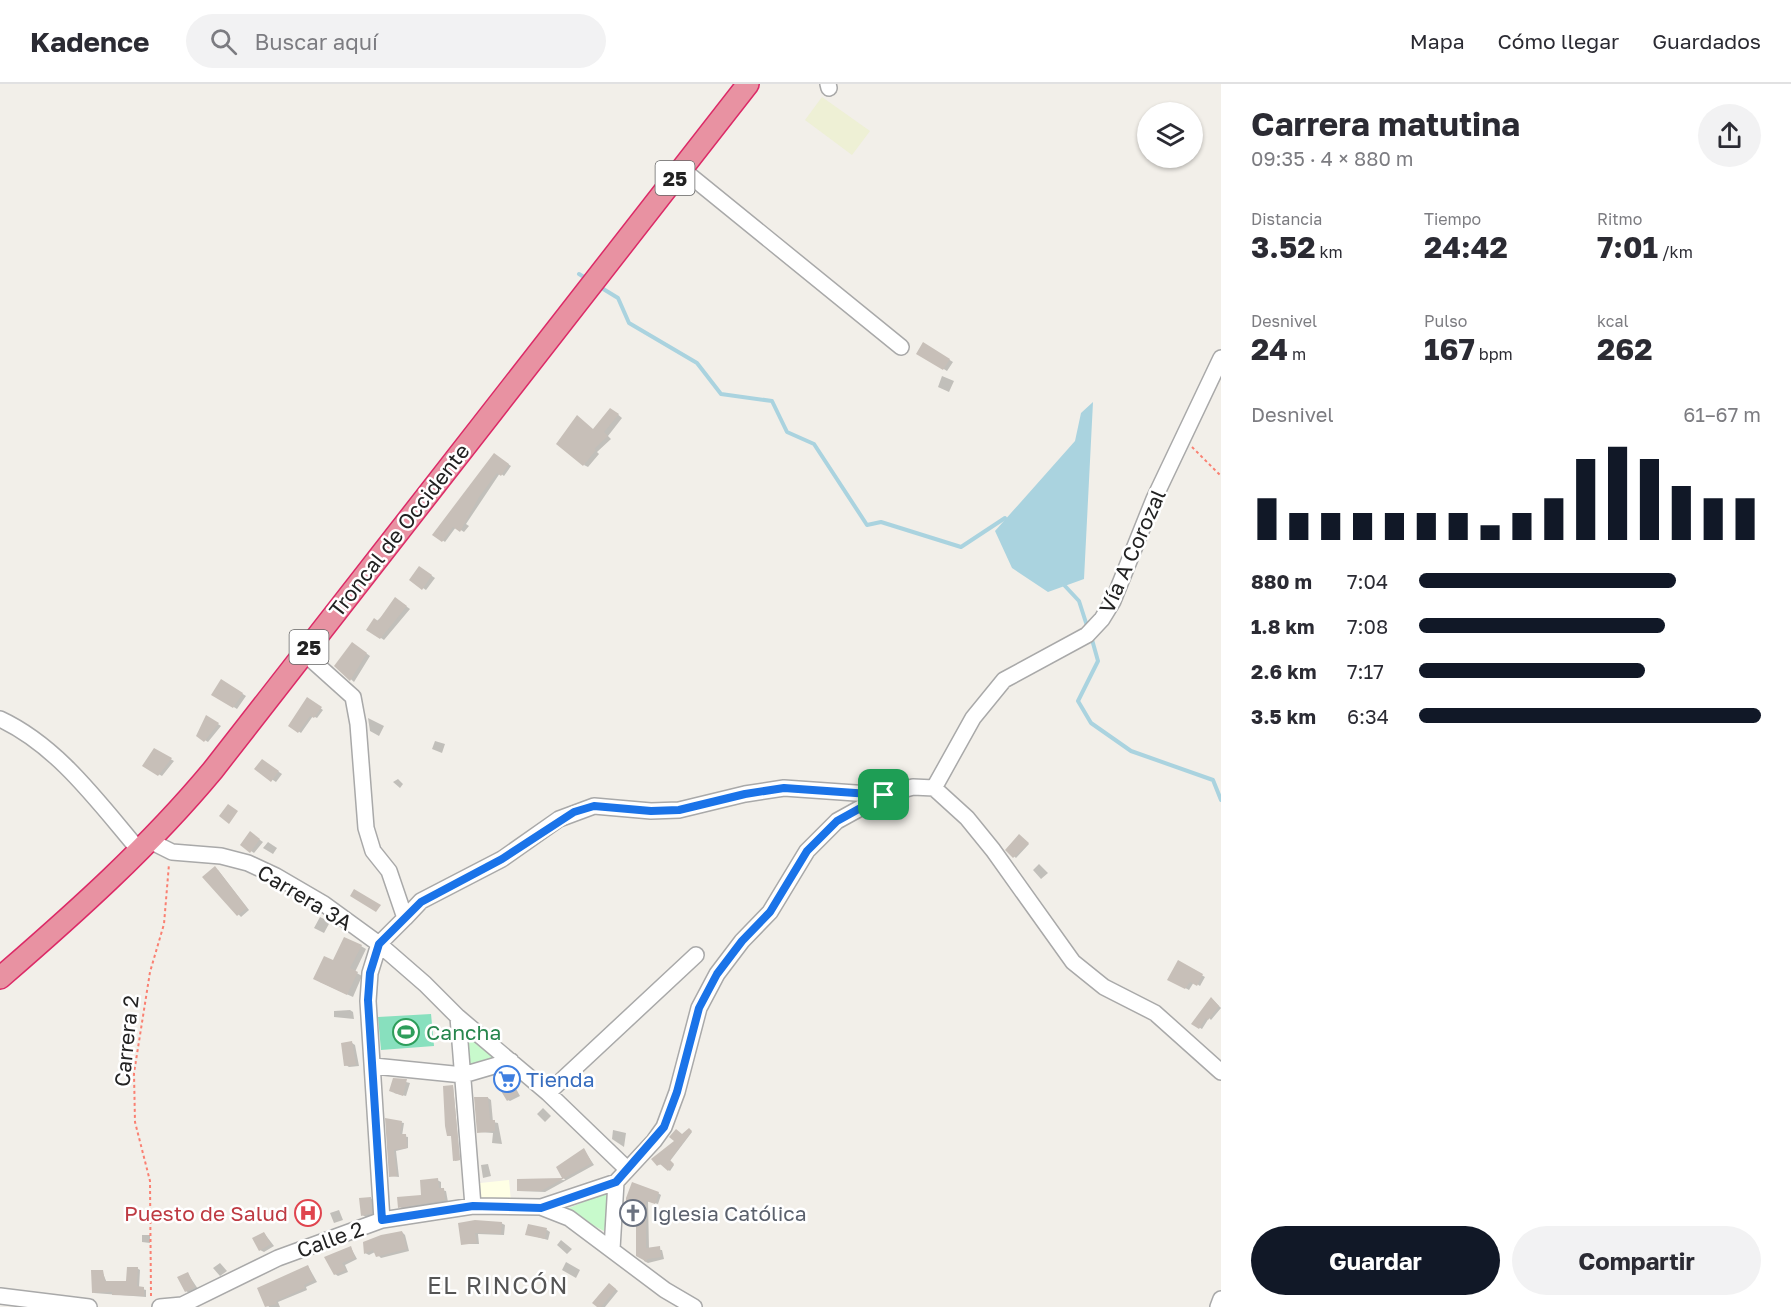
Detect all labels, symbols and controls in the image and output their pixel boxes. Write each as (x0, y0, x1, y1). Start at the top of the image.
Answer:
search box (186, 14, 606, 68)
text: Kadence (30, 25, 150, 58)
icon: search (207, 25, 240, 58)
text: Buscar aquí (255, 28, 378, 55)
text: Mapa (1410, 28, 1465, 54)
text: Cómo llegar (1498, 28, 1619, 54)
text: Guardados (1652, 28, 1761, 54)
map controls (1137, 102, 1203, 168)
button: layers (1137, 102, 1203, 168)
text: Carrera matutina (1251, 104, 1520, 143)
button: share (1698, 104, 1761, 167)
text: 09:35 · 4 × 880 m (1251, 146, 1414, 170)
road number: 25 (656, 161, 694, 195)
text: Distancia (1251, 209, 1322, 229)
text: Tiempo (1424, 209, 1481, 229)
text: Ritmo (1597, 209, 1642, 229)
text: 3.52 (1251, 229, 1316, 265)
text: 24:42 (1424, 229, 1508, 265)
text: 7:01 (1597, 229, 1658, 265)
text: km (1316, 242, 1343, 262)
text: /km (1658, 242, 1693, 262)
text: Desnivel (1251, 311, 1317, 331)
text: Pulso (1424, 311, 1467, 331)
text: kcal (1597, 311, 1629, 331)
text: 24 (1251, 331, 1288, 367)
text: 167 (1424, 331, 1475, 367)
text: 262 (1597, 331, 1653, 367)
text: m (1288, 344, 1306, 364)
text: bpm (1475, 344, 1513, 364)
text: Desnivel (1251, 402, 1334, 426)
text: 61–67 m (1683, 402, 1761, 426)
street label: Troncal de Occidente (323, 438, 475, 622)
street label: Vía A Corozal (1093, 485, 1171, 617)
text: 880 m (1251, 569, 1312, 593)
text: 7:04 (1347, 569, 1388, 593)
text: 1.8 km (1251, 614, 1315, 638)
text: 7:08 (1347, 614, 1388, 638)
road number: 25 (290, 630, 328, 664)
text: 2.6 km (1251, 659, 1316, 683)
text: 7:17 (1347, 659, 1384, 683)
text: 3.5 km (1251, 704, 1316, 728)
text: 6:34 (1347, 704, 1389, 728)
pin (858, 769, 909, 820)
icon: arrive (867, 778, 900, 811)
street label: Carrera 3A (253, 859, 357, 935)
street label: Carrera 2 (108, 994, 144, 1088)
sports icon: Cancha (391, 1017, 421, 1047)
place label: Cancha (426, 1019, 501, 1045)
supermarket icon: Tienda (492, 1064, 522, 1094)
place label: Tienda (526, 1066, 595, 1092)
hospital icon: Puesto de Salud (293, 1198, 323, 1228)
church icon: Iglesia Católica (618, 1198, 648, 1228)
place label: Puesto de Salud (124, 1200, 288, 1226)
place label: Iglesia Católica (652, 1200, 807, 1226)
street label: Calle 2 (293, 1215, 367, 1263)
button: Guardar (1251, 1226, 1500, 1295)
button: Compartir (1512, 1226, 1761, 1295)
district label: EL RINCÓN (427, 1270, 569, 1299)

